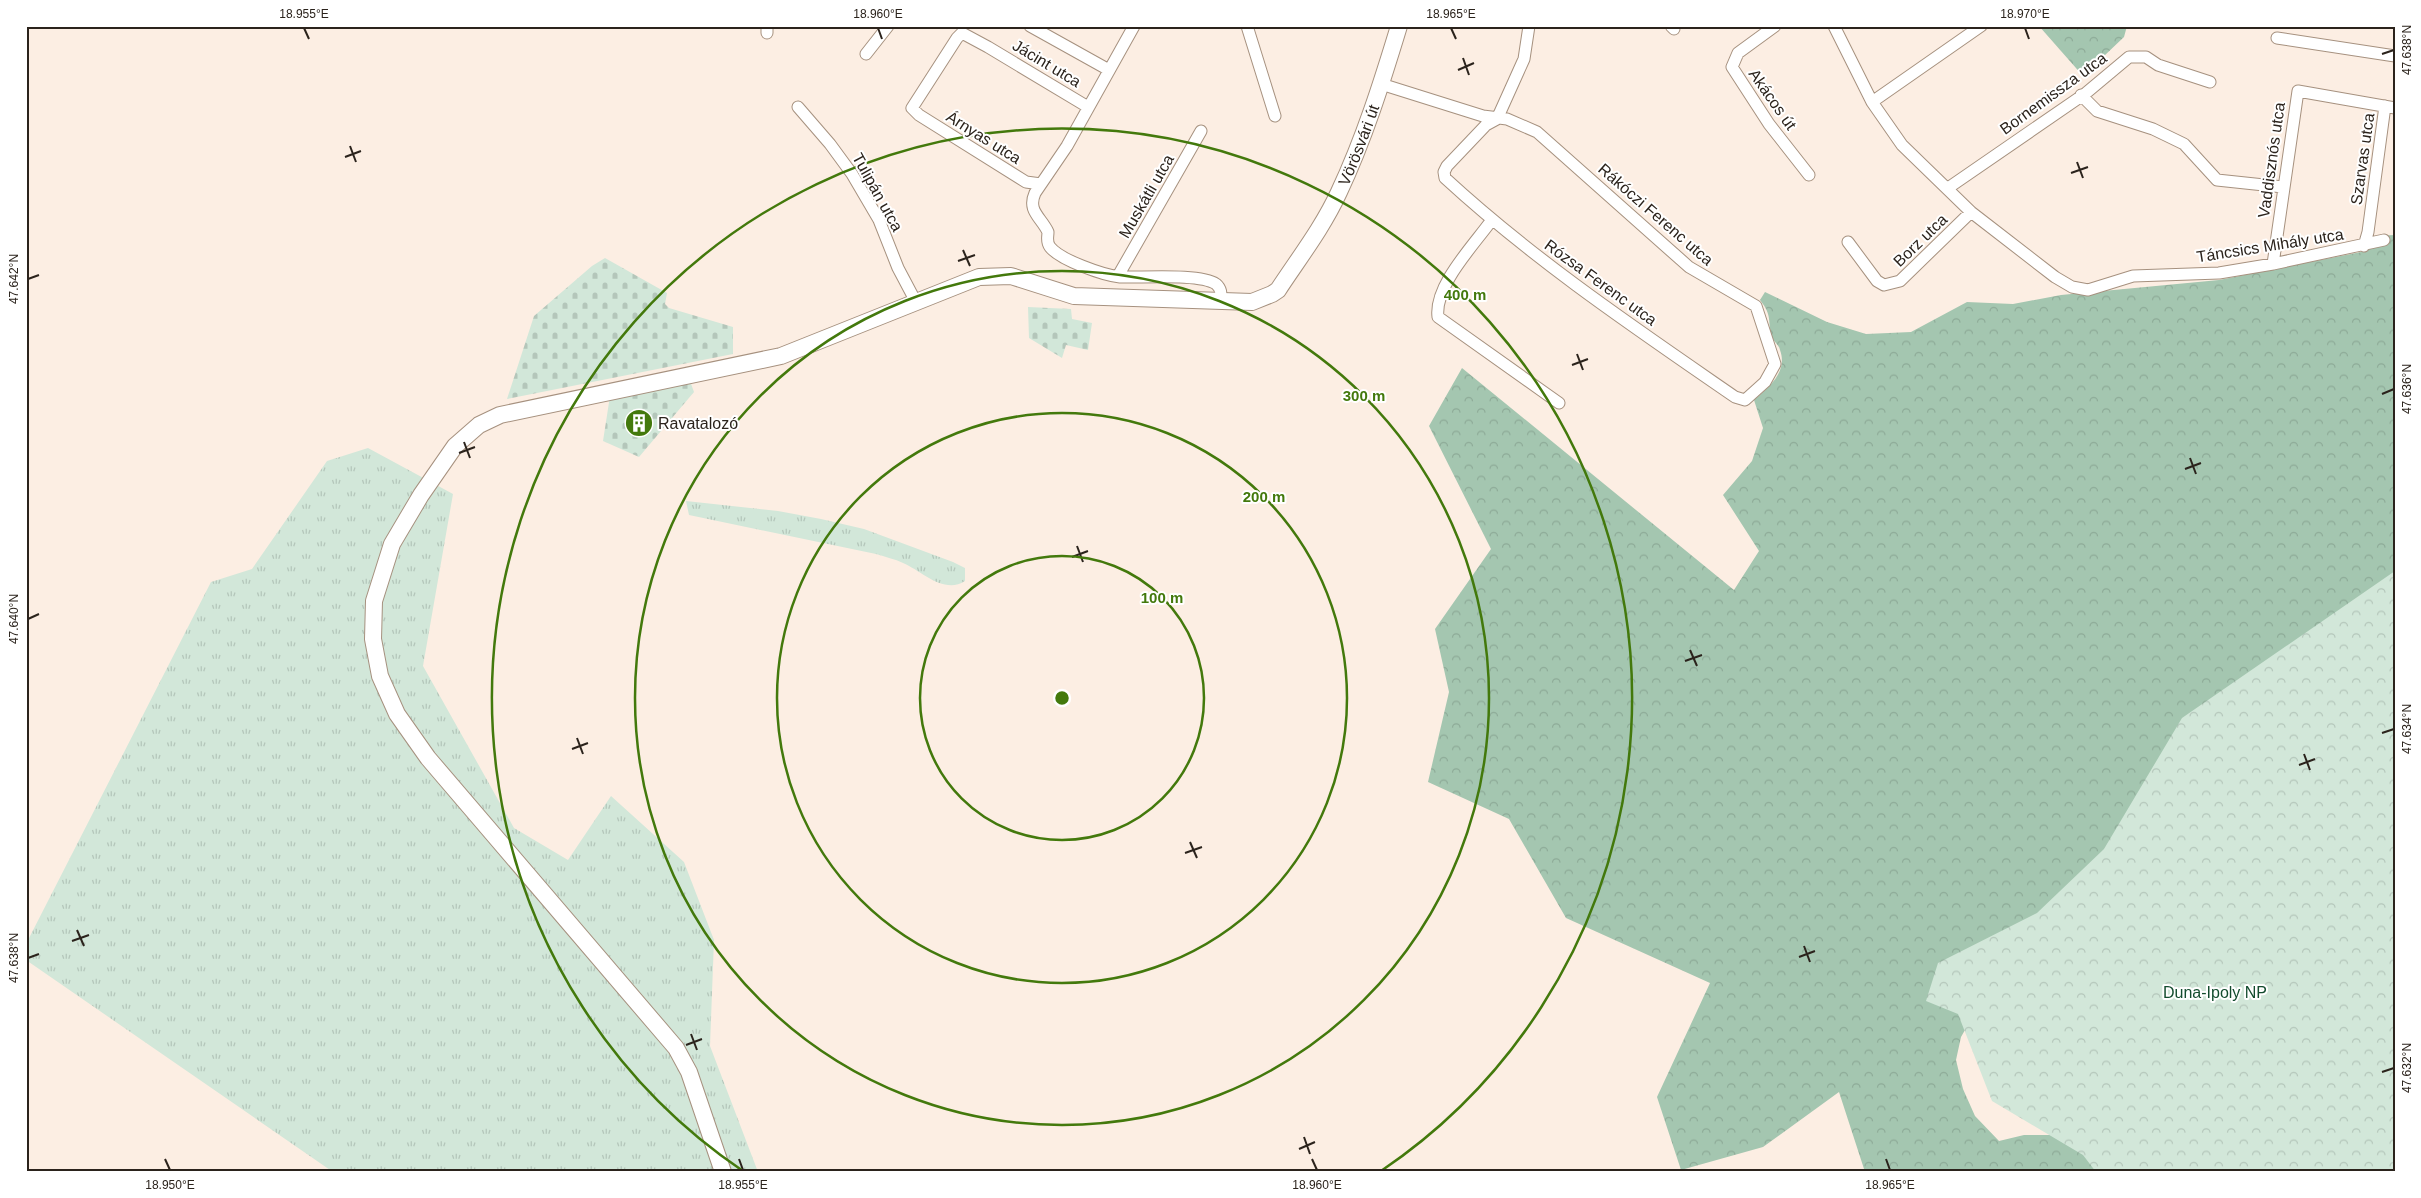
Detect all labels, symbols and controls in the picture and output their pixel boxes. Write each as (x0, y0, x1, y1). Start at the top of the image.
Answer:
text: 18.955°E (279, 7, 329, 21)
text: 18.960°E (853, 7, 903, 21)
text: 18.965°E (1426, 7, 1476, 21)
text: 18.970°E (2000, 7, 2050, 21)
text: 47.638°N (2400, 25, 2414, 75)
street label: Jácint utca (1010, 36, 1084, 90)
street label: Bornemissza utca (1997, 49, 2110, 138)
street label: Akácos út (1745, 66, 1800, 133)
street label: Vaddisznós utca (2255, 101, 2288, 219)
street label: Vörösvári út (1335, 102, 1382, 188)
street label: Árnyas utca (943, 107, 1025, 167)
street label: Szarvas utca (2348, 112, 2377, 206)
street label: Tulipán utca (849, 150, 906, 234)
street label: Muskátli utca (1116, 151, 1177, 241)
street label: Rákóczi Ferenc utca (1595, 160, 1716, 269)
street label: Borz utca (1890, 211, 1951, 270)
street label: Táncsics Mihály utca (2195, 225, 2345, 266)
street label: Rózsa Ferenc utca (1541, 236, 1660, 329)
text: 47.642°N (7, 254, 21, 304)
text: 400 m (1444, 286, 1486, 303)
text: 47.636°N (2400, 364, 2414, 414)
text: 300 m (1343, 387, 1385, 404)
building icon: Ravatalozó (624, 408, 654, 438)
place label: Ravatalozó (658, 415, 738, 432)
text: 200 m (1243, 488, 1285, 505)
text: 100 m (1141, 589, 1183, 606)
text: 47.640°N (7, 594, 21, 644)
centre of rings (1053, 689, 1071, 707)
text: 47.634°N (2400, 704, 2414, 754)
text: 47.638°N (7, 933, 21, 983)
park label: Duna-Ipoly NP (2163, 984, 2267, 1001)
text: 47.632°N (2400, 1043, 2414, 1093)
text: 18.950°E (145, 1178, 195, 1192)
text: 18.955°E (718, 1178, 768, 1192)
text: 18.960°E (1292, 1178, 1342, 1192)
text: 18.965°E (1865, 1178, 1915, 1192)

